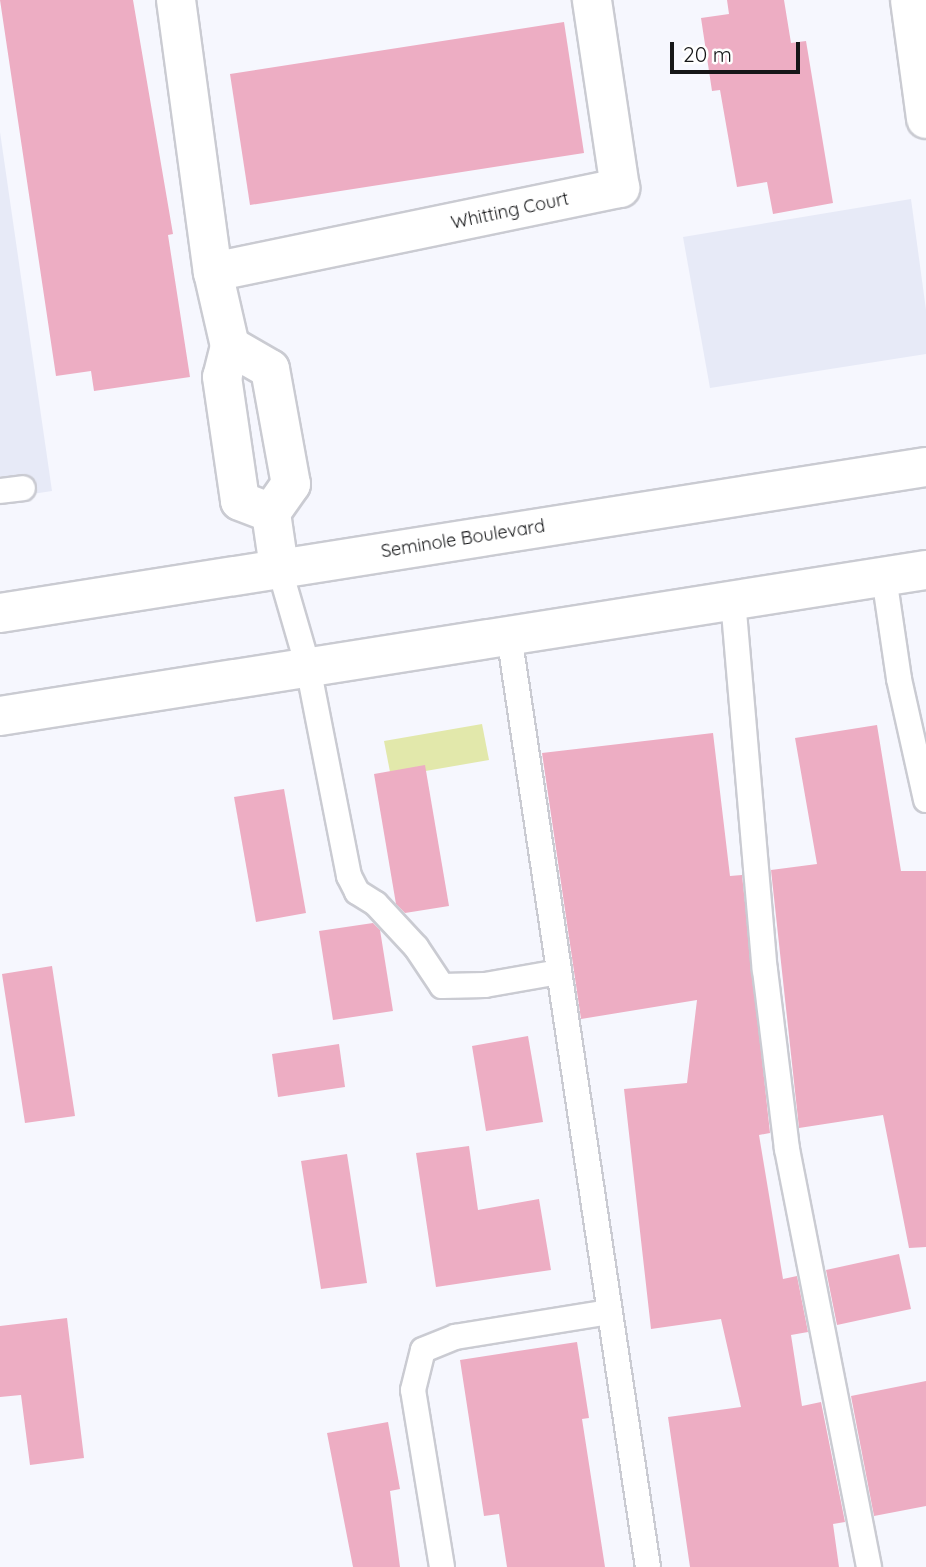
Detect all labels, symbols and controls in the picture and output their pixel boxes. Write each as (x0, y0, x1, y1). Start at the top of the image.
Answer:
scale bar (674, 28, 804, 72)
text: 20 m (683, 41, 732, 67)
street label: Whitting Court (449, 188, 571, 234)
street label: Seminole Boulevard (380, 515, 546, 563)

